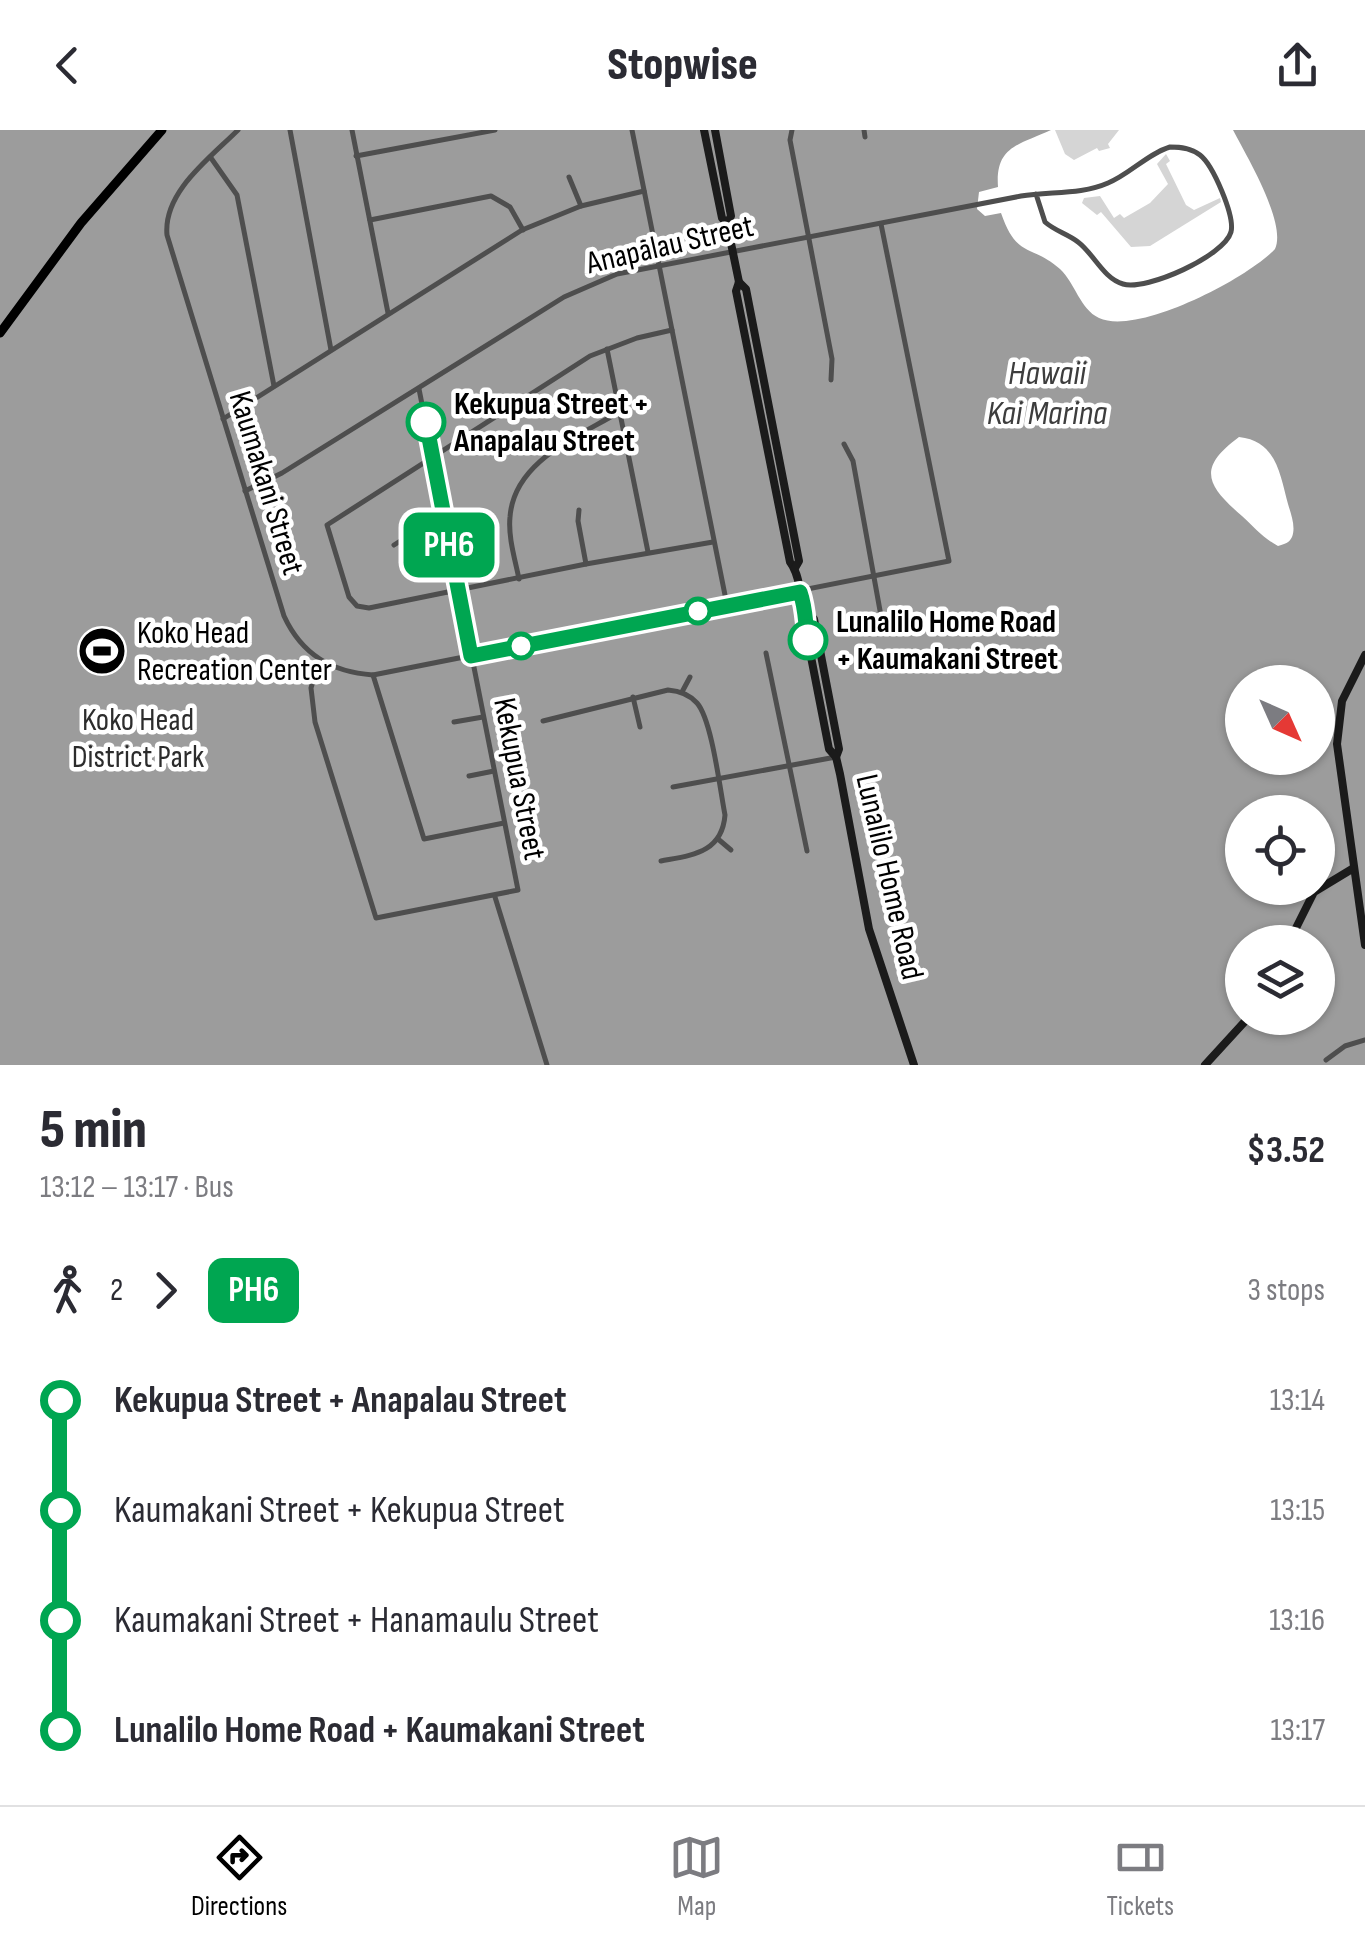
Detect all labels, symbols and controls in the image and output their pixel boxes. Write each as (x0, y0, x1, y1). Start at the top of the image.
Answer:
icon: back (40, 38, 95, 93)
text: Stopwise (607, 38, 758, 93)
icon: share (1270, 38, 1325, 93)
street label: Anapālau Street (582, 207, 757, 283)
water label: Hawaii Kai Marina (987, 352, 1107, 435)
place label: Kekupua Street + Anapalau Street (453, 385, 649, 461)
street label: Kaumakani Street (220, 387, 312, 579)
marker: Kekupua Street + Anapalau Street (407, 403, 445, 441)
line badge: PH6 (392, 512, 506, 578)
text: PH6 (424, 524, 474, 567)
unlabelled marker (685, 598, 711, 624)
place label: Lunalilo Home Road + Kaumakani Street (836, 603, 1058, 679)
place label: Koko Head Recreation Center (137, 614, 332, 690)
marker: Lunalilo Home Road + Kaumakani Street (789, 621, 827, 659)
sports icon: Koko Head Recreation Center (76, 625, 128, 677)
unlabelled marker (508, 633, 534, 659)
north arrow (1225, 665, 1335, 775)
map controls (1225, 665, 1335, 1035)
street label: Kekupua Street (484, 695, 554, 863)
park label: Koko Head District Park (72, 701, 204, 777)
street label: Lunalilo Home Road (846, 771, 932, 983)
button: locate (1225, 795, 1335, 905)
button: layers (1225, 925, 1335, 1035)
text: 5 min (40, 1097, 147, 1164)
text: $3.52 (1247, 1128, 1325, 1173)
text: 13:12 – 13:17 · Bus (40, 1168, 234, 1207)
icon: walk (40, 1263, 95, 1318)
icon: forward (138, 1263, 193, 1318)
text: PH6 (228, 1269, 279, 1312)
text: 2 (110, 1271, 123, 1310)
text: 3 stops (1247, 1271, 1325, 1310)
text: Kekupua Street + Anapalau Street (114, 1378, 567, 1423)
text: 13:14 (1270, 1381, 1325, 1420)
text: Kaumakani Street + Kekupua Street (114, 1488, 565, 1533)
text: 13:15 (1270, 1491, 1325, 1530)
text: Kaumakani Street + Hanamaulu Street (114, 1598, 599, 1643)
text: 13:16 (1269, 1601, 1325, 1640)
text: Lunalilo Home Road + Kaumakani Street (114, 1708, 645, 1753)
text: 13:17 (1270, 1711, 1325, 1750)
tab: Directions (191, 1830, 287, 1923)
tab: Map (669, 1830, 724, 1923)
tab: Tickets (1106, 1830, 1174, 1923)

